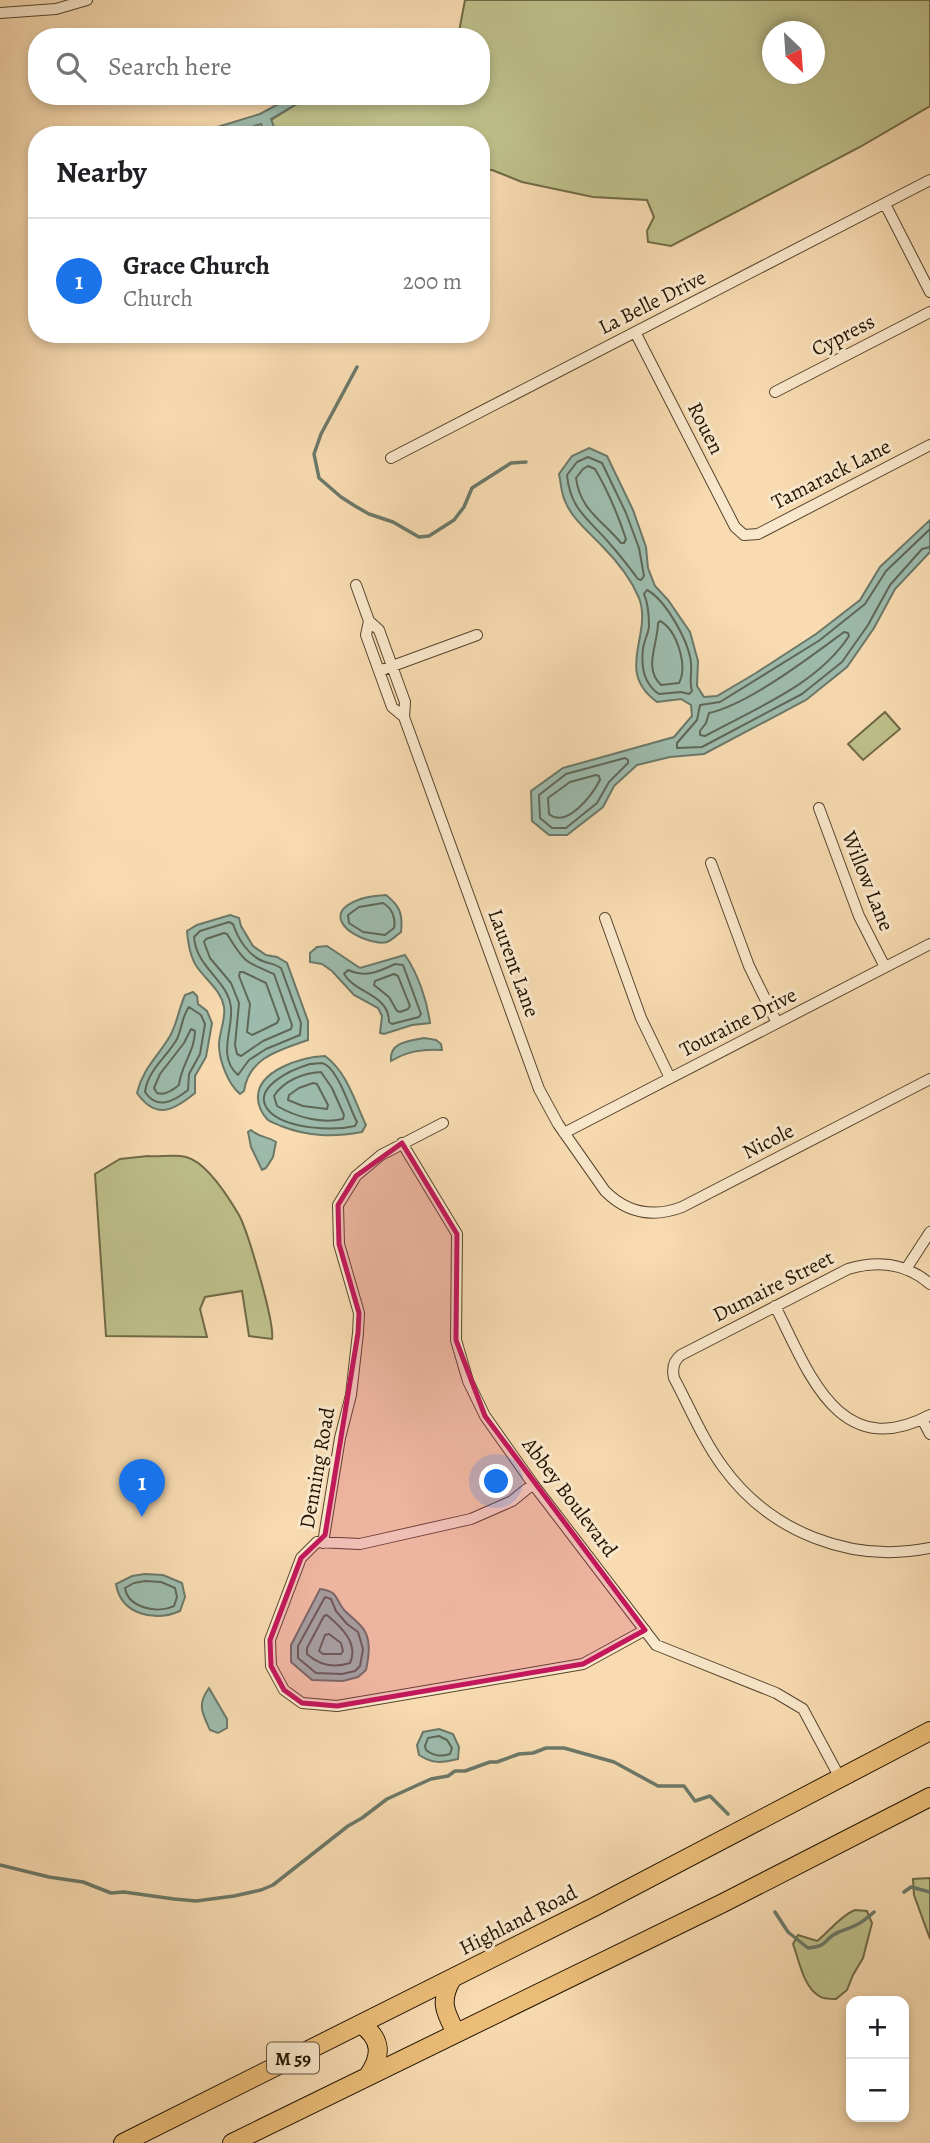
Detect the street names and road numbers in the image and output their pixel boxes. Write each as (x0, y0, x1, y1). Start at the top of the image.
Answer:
street label: La Belle Drive (593, 263, 711, 341)
street label: Cypress (807, 307, 879, 363)
street label: Rouen (681, 397, 731, 459)
street label: Tamarack Lane (767, 432, 895, 516)
street label: Willow Lane (835, 826, 901, 935)
street label: Laurent Lane (482, 905, 546, 1021)
street label: Touraine Drive (675, 981, 801, 1063)
street label: Nicole (737, 1116, 799, 1166)
street label: Dumaire Street (708, 1243, 838, 1329)
street label: Denning Road (293, 1404, 342, 1531)
street label: Abbey Boulevard (515, 1431, 625, 1563)
street label: Highland Road (454, 1878, 582, 1962)
road number: M 59 (267, 2042, 319, 2074)

